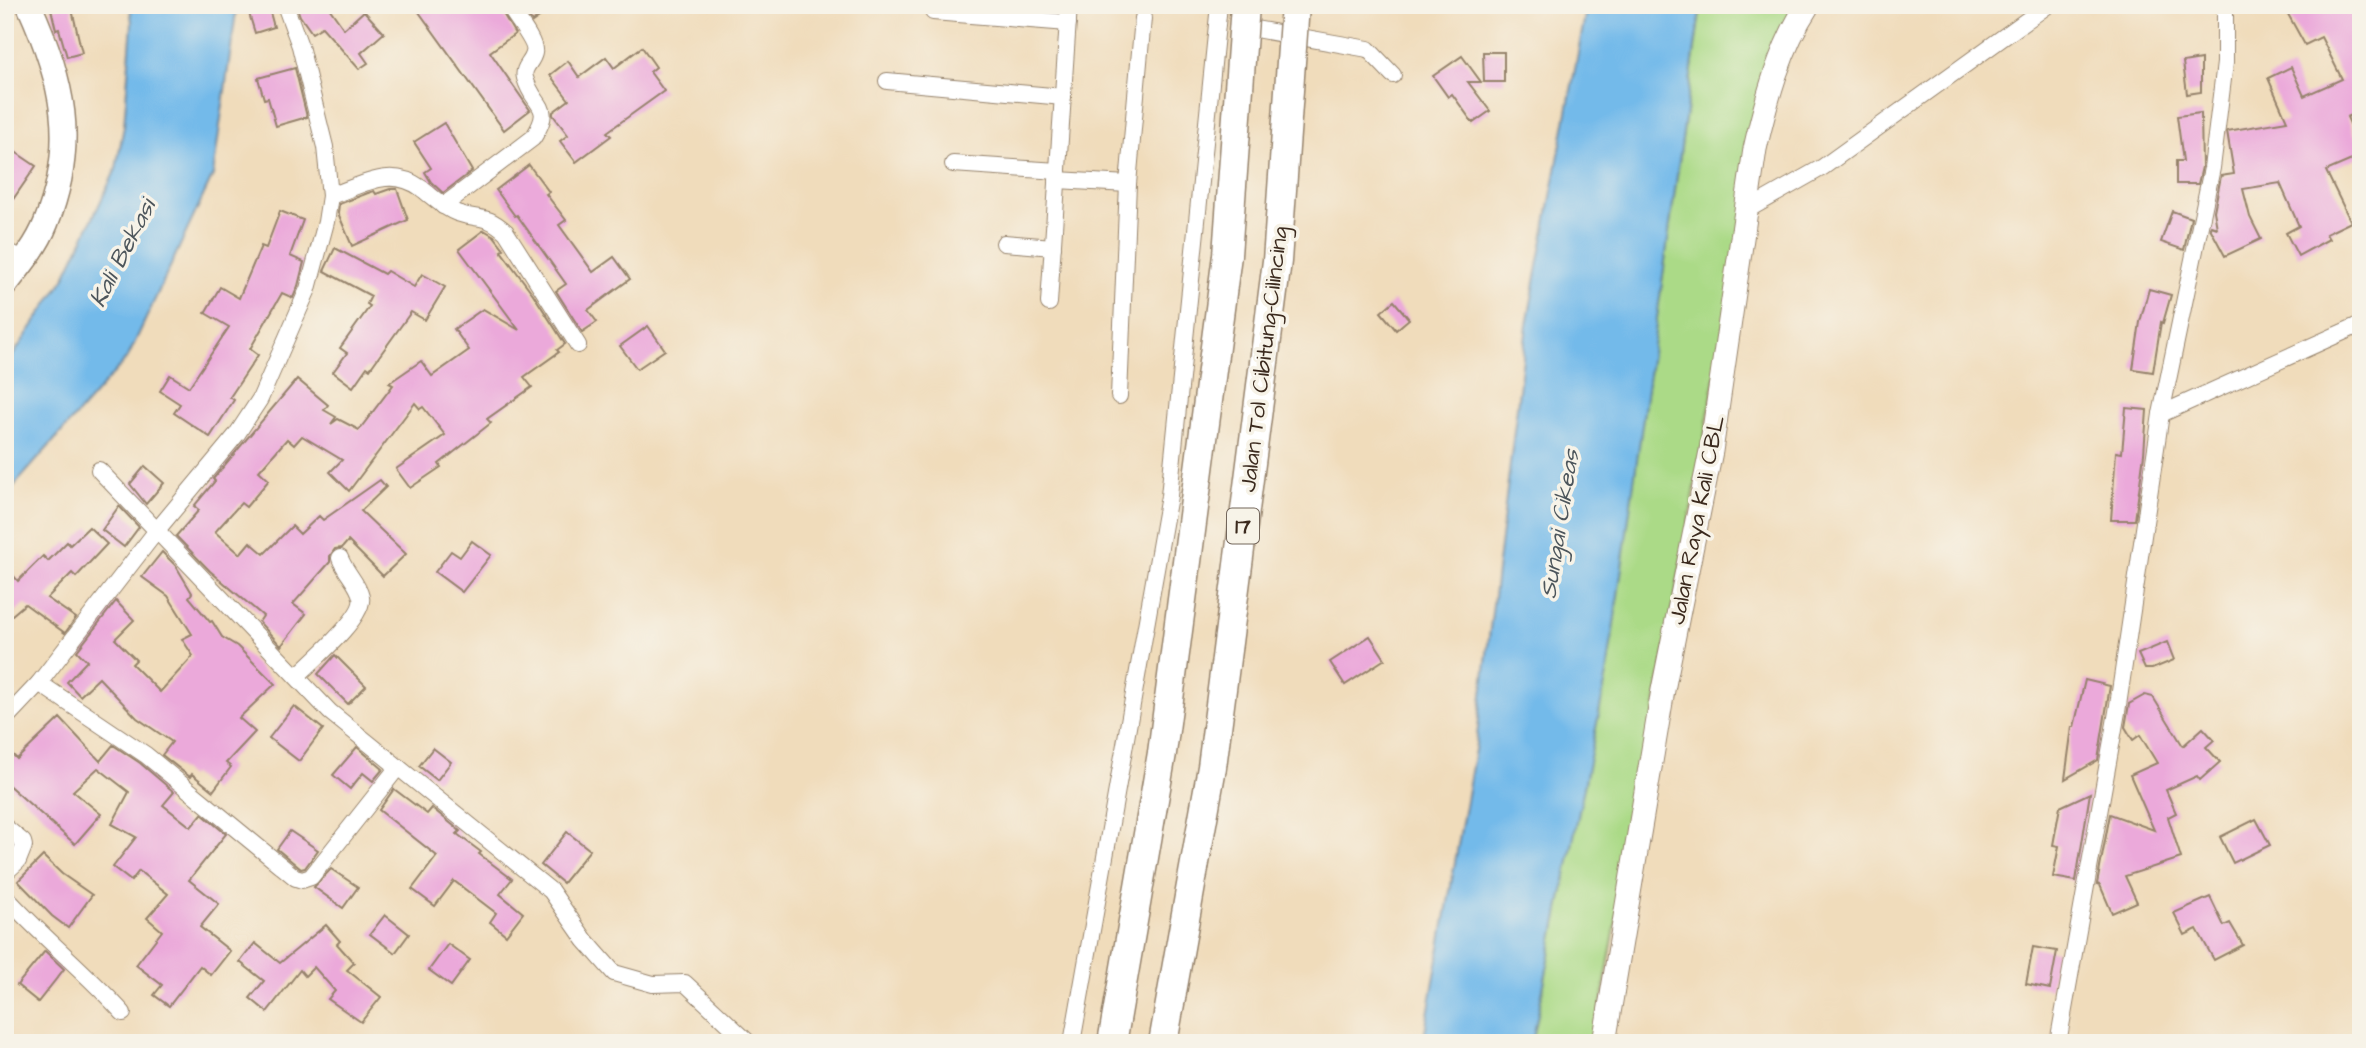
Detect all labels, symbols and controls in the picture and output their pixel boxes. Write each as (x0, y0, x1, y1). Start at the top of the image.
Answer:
water label: Kali Bekasi (81, 191, 166, 313)
street label: Jalan Tol Cibitung–Cilincing (1232, 224, 1297, 494)
street label: Jalan Raya Kali CBL (1661, 413, 1734, 628)
water label: Sungai Cikeas (1531, 445, 1590, 601)
road number: 17 (1227, 508, 1259, 544)

